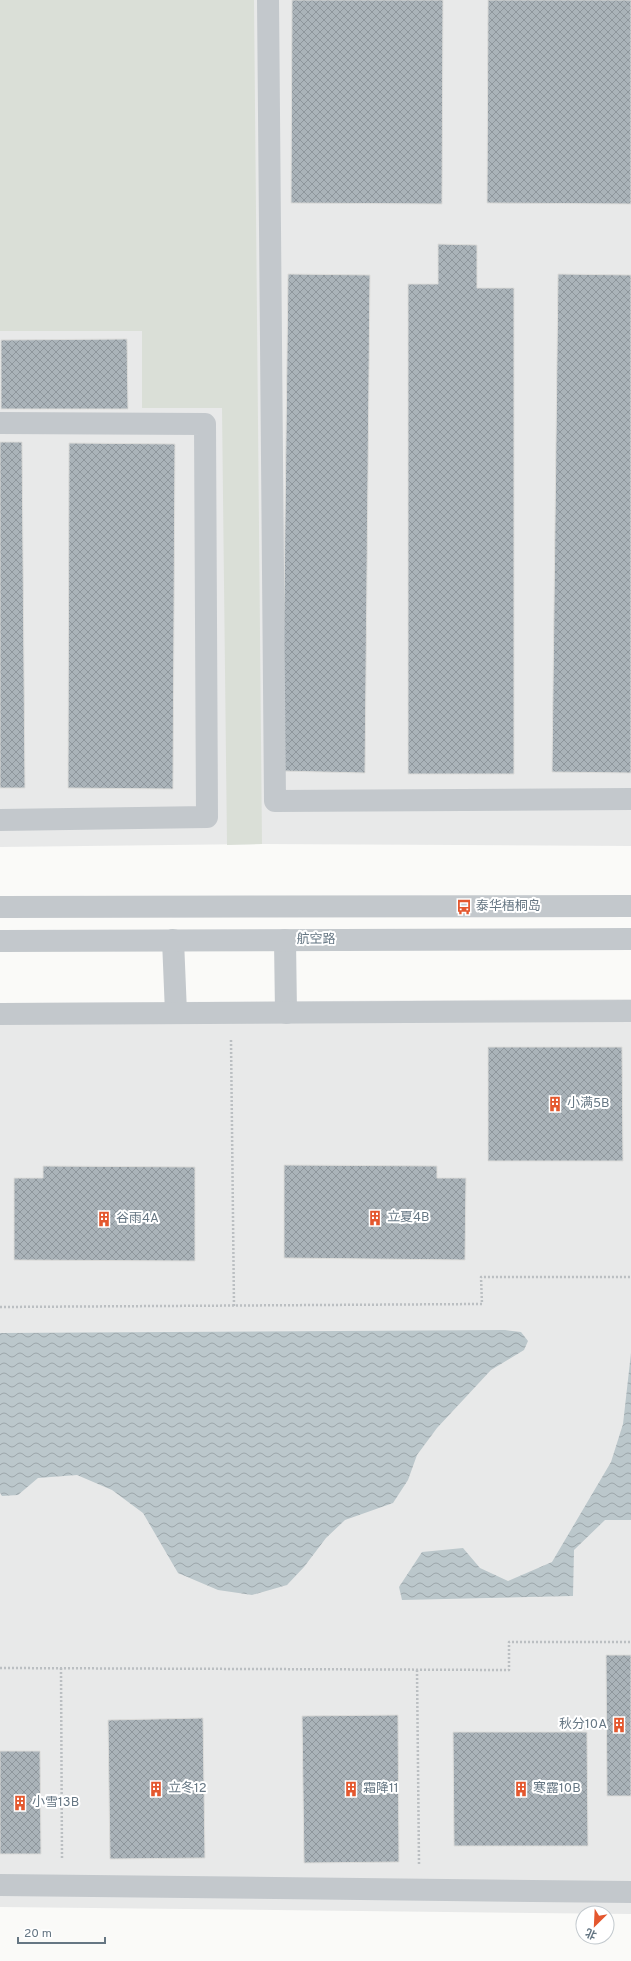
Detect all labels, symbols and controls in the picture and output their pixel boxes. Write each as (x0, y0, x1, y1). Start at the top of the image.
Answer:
bus stop icon: 泰华梧桐岛 (455, 898, 473, 916)
place label: 泰华梧桐岛 (476, 898, 541, 915)
street label: 航空路 (296, 931, 336, 948)
building icon: 小满5B (546, 1095, 564, 1113)
place label: 小满5B (567, 1096, 610, 1112)
building icon: 立夏4B (366, 1209, 384, 1227)
building icon: 谷雨4A (95, 1210, 113, 1228)
place label: 立夏4B (387, 1210, 430, 1226)
place label: 谷雨4A (116, 1211, 159, 1227)
building icon: 秋分10A (610, 1716, 628, 1734)
place label: 秋分10A (559, 1717, 607, 1733)
building icon: 立冬12 (147, 1780, 165, 1798)
place label: 立冬12 (168, 1780, 207, 1797)
building icon: 霜降11 (342, 1780, 360, 1798)
building icon: 寒露10B (512, 1780, 530, 1798)
place label: 寒露10B (533, 1780, 581, 1797)
place label: 霜降11 (363, 1781, 399, 1797)
building icon: 小雪13B (11, 1794, 29, 1812)
place label: 小雪13B (32, 1795, 79, 1811)
north arrow (575, 1905, 615, 1945)
scale bar (18, 1919, 105, 1945)
text: 北 (583, 1925, 599, 1942)
text: 20 m (24, 1926, 52, 1942)

